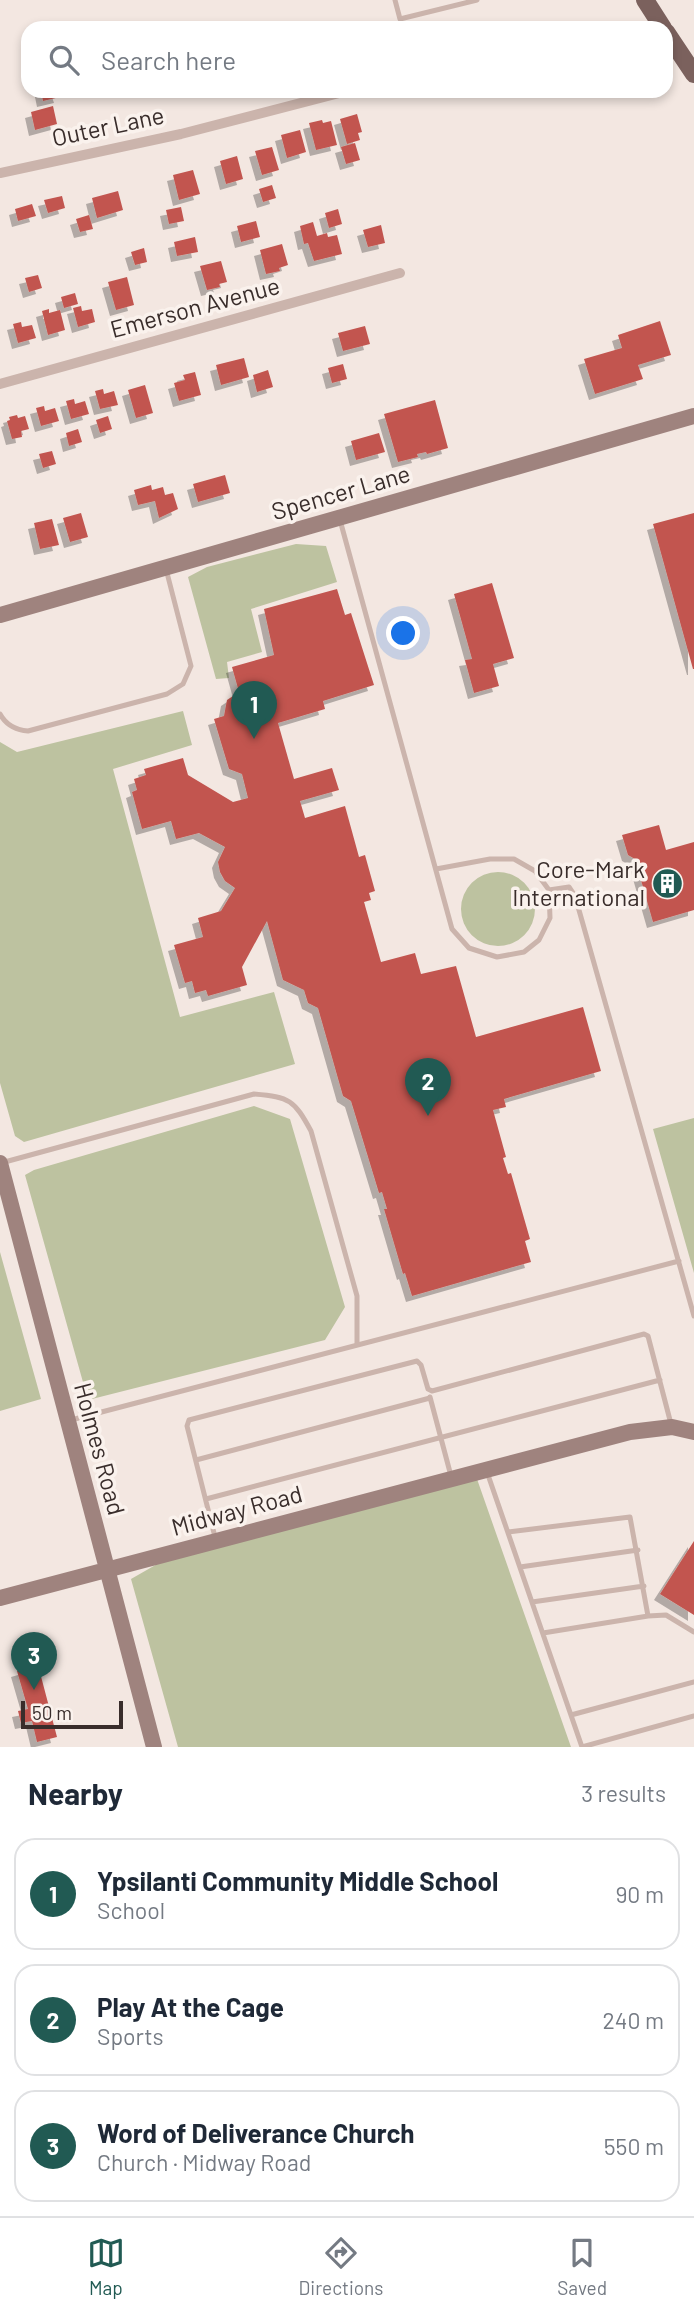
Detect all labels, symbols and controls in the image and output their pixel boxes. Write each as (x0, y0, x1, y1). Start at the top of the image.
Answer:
search box (21, 21, 673, 98)
icon: search (45, 41, 83, 79)
text: Search here (101, 44, 236, 75)
street label: Outer Lane (49, 100, 166, 152)
street label: Emerson Avenue (107, 270, 283, 343)
street label: Spencer Lane (268, 458, 413, 525)
your location (386, 616, 420, 650)
pin: 1 (231, 681, 277, 739)
place label: Core-Mark International (512, 854, 645, 911)
building icon: Core-Mark International (651, 867, 685, 901)
pin: 2 (405, 1058, 451, 1116)
street label: Holmes Road (69, 1379, 132, 1518)
street label: Midway Road (168, 1478, 305, 1541)
pin: 3 (11, 1632, 57, 1690)
scale bar (21, 1698, 122, 1730)
text: 50 m (32, 1701, 72, 1724)
text: Nearby (28, 1775, 123, 1811)
text: 3 results (581, 1779, 666, 1807)
text: Ypsilanti Community Middle School (97, 1865, 498, 1896)
text: 1 (49, 1880, 57, 1908)
text: 90 m (615, 1880, 664, 1908)
text: School (97, 1896, 165, 1924)
text: Play At the Cage (97, 1991, 284, 2022)
text: 2 (47, 2006, 59, 2034)
text: 240 m (602, 2006, 664, 2034)
text: Sports (97, 2022, 164, 2050)
text: Word of Deliverance Church (97, 2117, 415, 2148)
text: 3 (47, 2132, 59, 2160)
text: 550 m (604, 2132, 664, 2160)
text: Church · Midway Road (97, 2148, 311, 2176)
tab: Map (87, 2234, 125, 2299)
tab: Directions (299, 2234, 384, 2299)
tab: Saved (557, 2234, 607, 2299)

